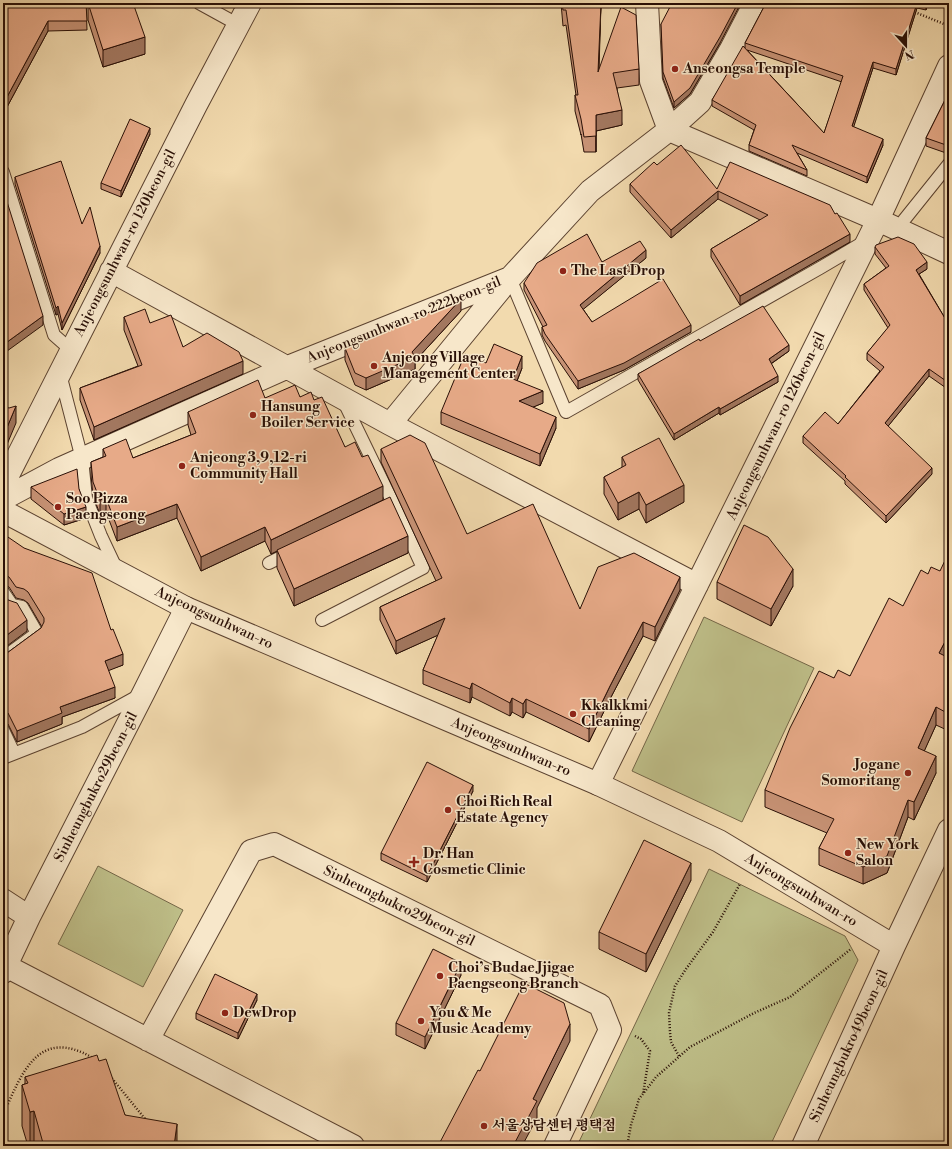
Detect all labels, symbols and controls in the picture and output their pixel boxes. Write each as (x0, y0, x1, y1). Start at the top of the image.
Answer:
north arrow (886, 26, 926, 66)
text: N (902, 46, 916, 63)
place label: Anseongsa Temple (682, 60, 806, 78)
marker: Anseongsa Temple (670, 64, 680, 74)
street label: Anjeongsunhwan-ro 120beon-gil (69, 146, 180, 340)
place label: The Last Drop (571, 262, 665, 280)
marker: The Last Drop (558, 266, 568, 276)
street label: Anjeongsunhwan-ro 222beon-gil (303, 273, 504, 368)
street label: Anjeongsunhwan-ro 126beon-gil (722, 329, 829, 524)
place label: Anjeong Village Management Center (381, 349, 516, 383)
marker: Anjeong Village Management Center (369, 361, 379, 371)
place label: Hansung Boiler Service (261, 398, 355, 432)
marker: Hansung Boiler Service (248, 410, 258, 420)
place label: Anjeong 3,9,12-ri Community Hall (189, 449, 307, 483)
marker: Anjeong 3,9,12-ri Community Hall (177, 461, 187, 471)
place label: Soo Pizza Paengseong (66, 490, 146, 524)
marker: Soo Pizza Paengseong (53, 502, 63, 512)
street label: Anjeongsunhwan-ro (151, 582, 276, 653)
place label: Kkalkkmi Cleaning (581, 697, 648, 731)
street label: Sinheungbukro29beon-gil (50, 709, 142, 865)
marker: Kkalkkmi Cleaning (568, 709, 578, 719)
street label: Anjeongsunhwan-ro (448, 713, 574, 780)
place label: Jogane Somoritang (822, 756, 901, 790)
marker: Jogane Somoritang (903, 768, 913, 778)
place label: Choi Rich Real Estate Agency (456, 793, 553, 827)
marker: Choi Rich Real Estate Agency (443, 805, 453, 815)
place label: New York Salon (856, 836, 920, 870)
place label: Dr. Han Cosmetic Clinic (423, 845, 526, 879)
marker: New York Salon (843, 848, 853, 858)
street label: Anjeongsunhwan-ro (741, 849, 861, 931)
marker: Dr. Han Cosmetic Clinic (408, 856, 420, 868)
street label: Sinheungbukro29beon-gil (320, 861, 478, 951)
place label: Choi’s Budae Jjigae Paengseong Branch (448, 959, 579, 993)
street label: Sinheungbukro49beon-gil (806, 967, 892, 1125)
marker: Choi’s Budae Jjigae Paengseong Branch (435, 971, 445, 981)
place label: DewDrop (233, 1004, 297, 1022)
place label: You & Me Music Academy (429, 1004, 532, 1038)
marker: DewDrop (220, 1008, 230, 1018)
marker: You & Me Music Academy (416, 1016, 426, 1026)
place label: 서울상담센터 평택점 (492, 1117, 616, 1135)
marker: 서울상담센터 평택점 (479, 1121, 489, 1131)

